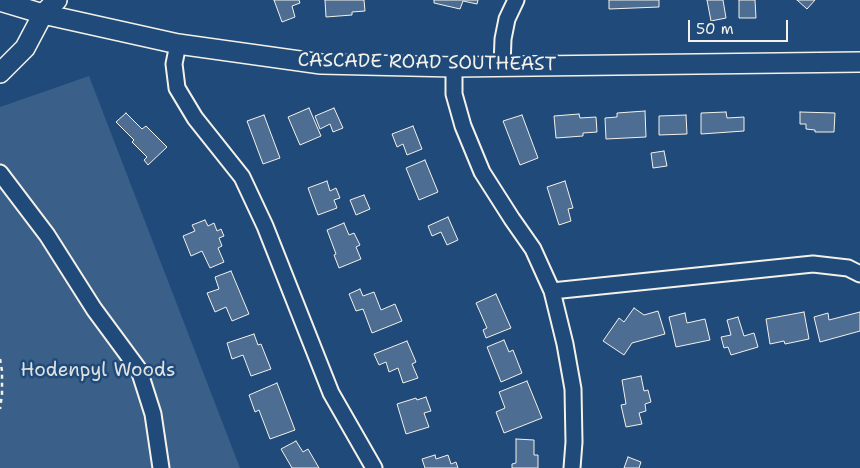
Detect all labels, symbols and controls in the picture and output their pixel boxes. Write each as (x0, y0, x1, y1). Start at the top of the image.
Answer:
scale bar (690, 10, 790, 42)
text: 50 m (696, 19, 734, 39)
street label: CASCADE ROAD SOUTHEAST (297, 49, 557, 77)
park label: Hodenpyl Woods (21, 360, 175, 382)

